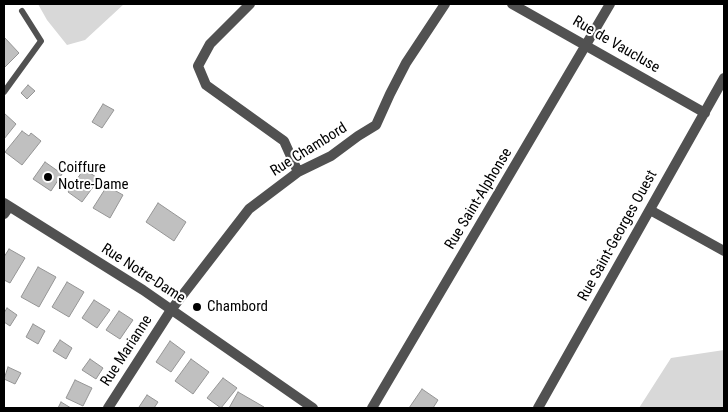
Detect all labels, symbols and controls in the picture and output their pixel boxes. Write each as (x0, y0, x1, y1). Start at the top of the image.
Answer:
street label: Rue de Vaucluse (569, 13, 663, 77)
street label: Rue Chambord (267, 119, 351, 181)
street label: Rue Saint-Alphonse (442, 145, 516, 253)
place label: Coiffure Notre-Dame (58, 159, 129, 194)
street label: Rue Saint-Georges Ouest (575, 168, 661, 304)
marker: Coiffure Notre-Dame (42, 171, 54, 183)
street label: Rue Notre-Dame (98, 240, 188, 308)
place label: Chambord (207, 298, 268, 316)
marker: Chambord (191, 301, 203, 313)
street label: Rue Marianne (97, 312, 157, 390)

